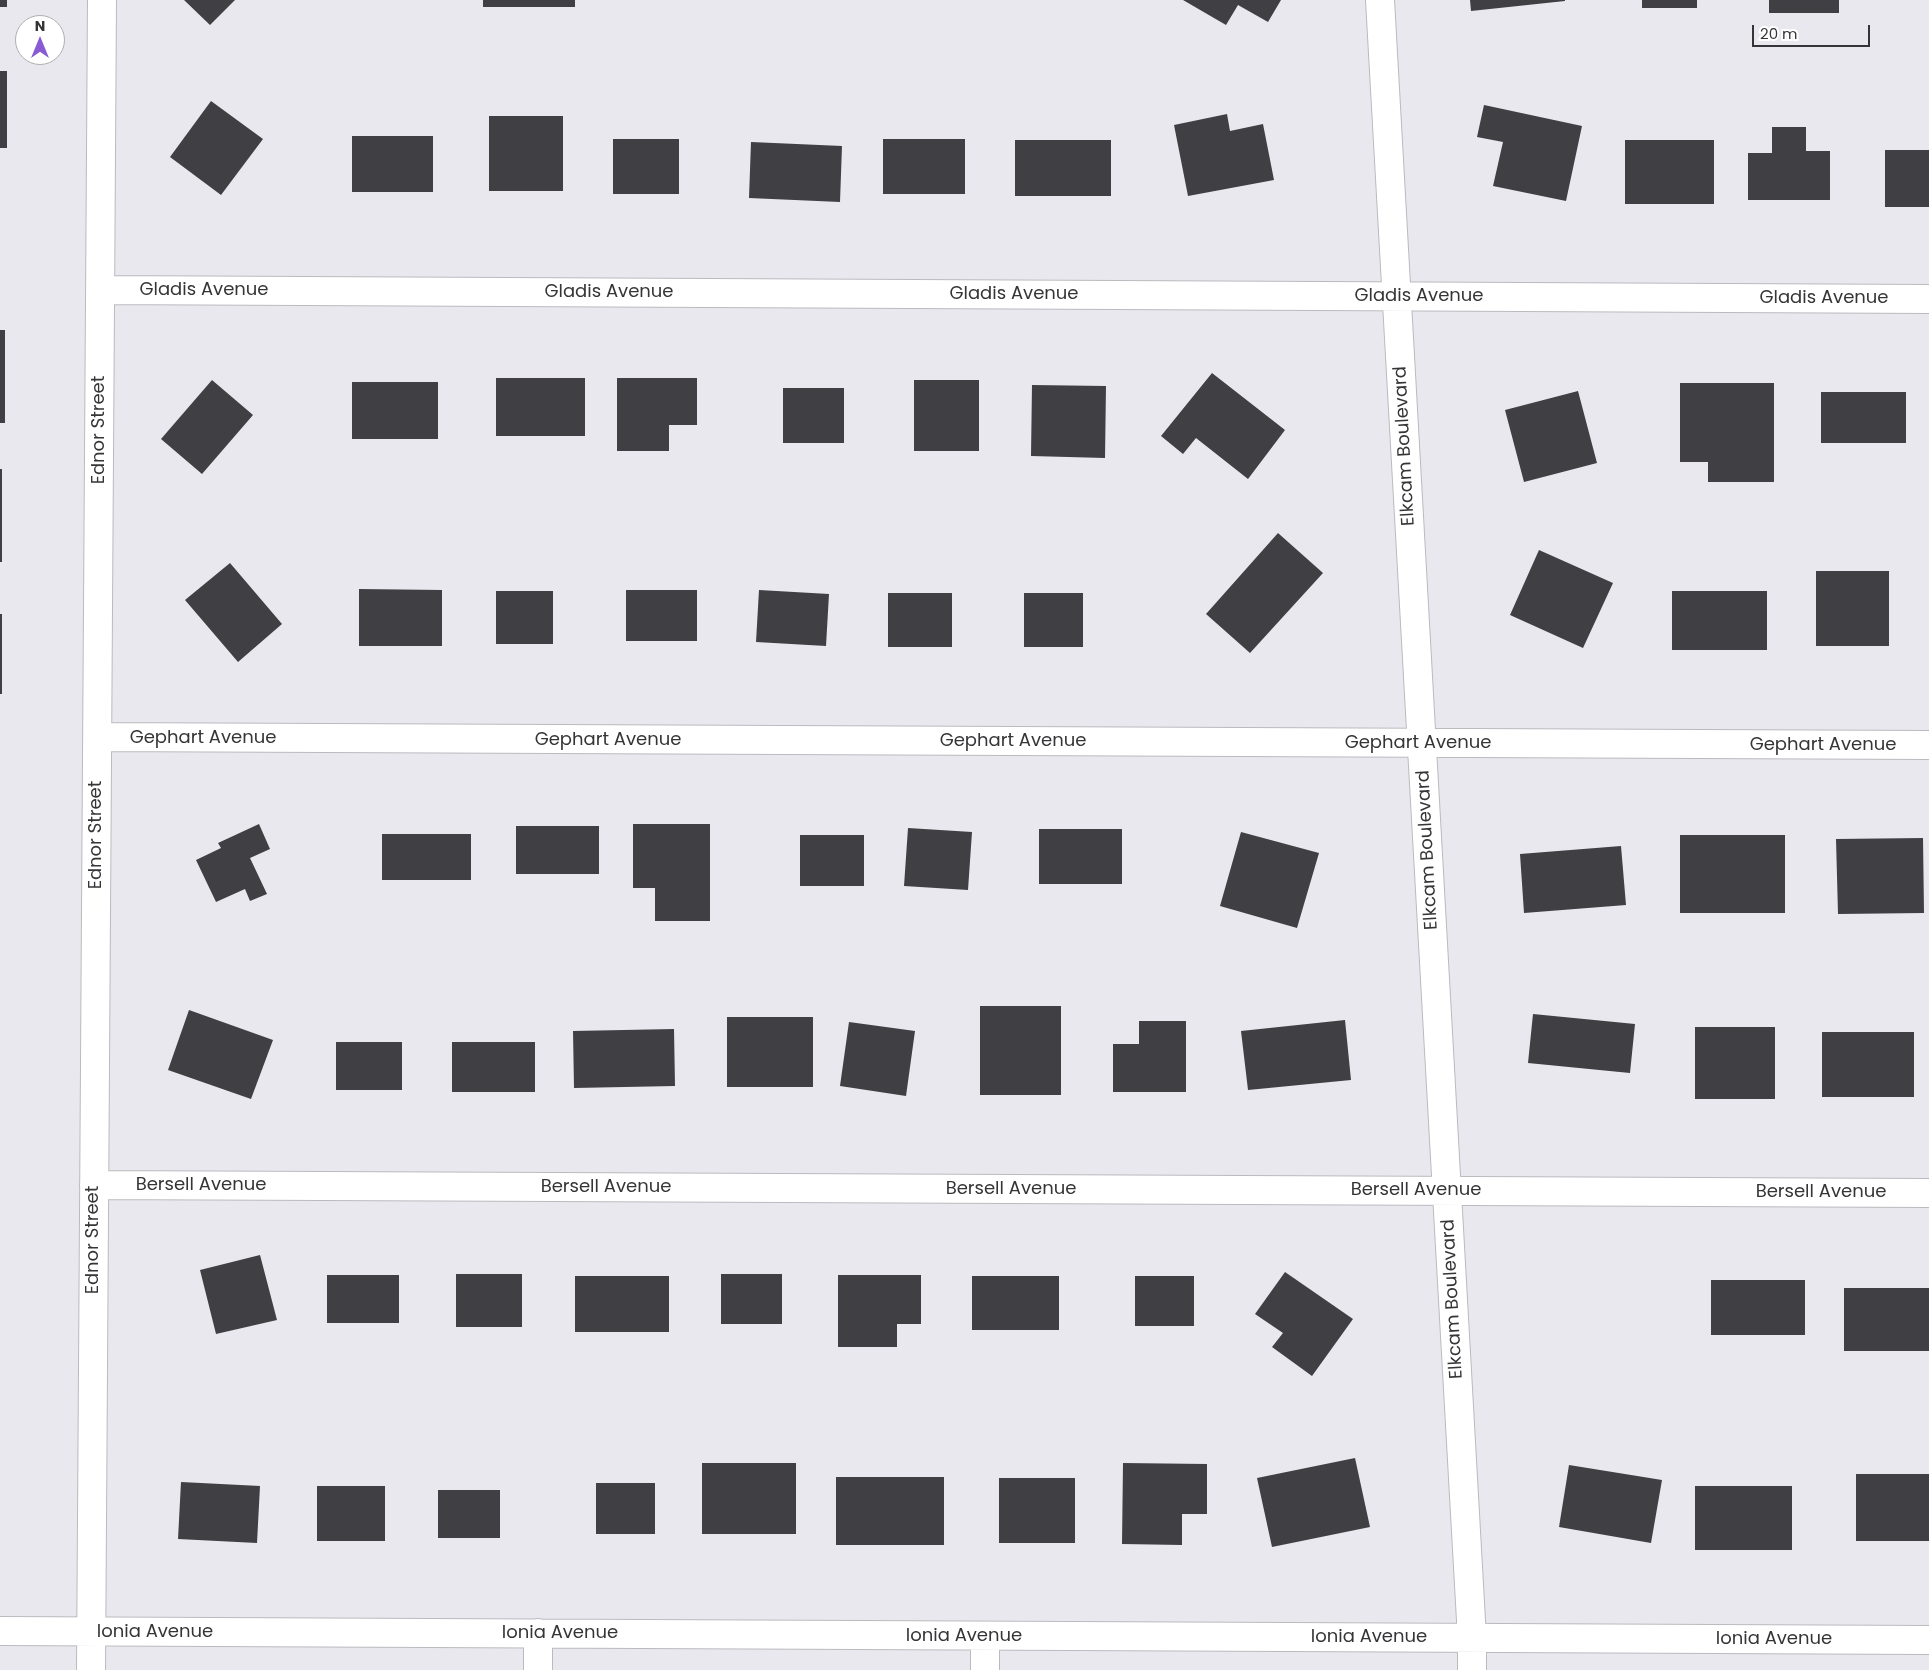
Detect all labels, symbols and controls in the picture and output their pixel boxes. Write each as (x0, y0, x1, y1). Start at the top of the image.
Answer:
north arrow (15, 15, 65, 65)
scale bar (1754, 15, 1872, 47)
text: N (35, 16, 45, 36)
text: 20 m (1760, 23, 1798, 44)
street label: Gladis Avenue (140, 279, 268, 301)
street label: Gladis Avenue (545, 281, 673, 303)
street label: Gladis Avenue (950, 283, 1078, 305)
street label: Gladis Avenue (1355, 285, 1483, 307)
street label: Gladis Avenue (1760, 287, 1888, 309)
street label: Elkcam Boulevard (1390, 365, 1420, 527)
street label: Ednor Street (88, 376, 110, 484)
street label: Gephart Avenue (130, 727, 276, 749)
street label: Gephart Avenue (535, 729, 681, 751)
street label: Gephart Avenue (940, 730, 1086, 752)
street label: Gephart Avenue (1345, 732, 1491, 754)
street label: Gephart Avenue (1750, 734, 1896, 756)
street label: Elkcam Boulevard (1413, 769, 1443, 931)
street label: Ednor Street (85, 781, 107, 889)
street label: Bersell Avenue (136, 1174, 266, 1196)
street label: Bersell Avenue (541, 1176, 671, 1198)
street label: Bersell Avenue (946, 1178, 1076, 1200)
street label: Bersell Avenue (1351, 1179, 1481, 1201)
street label: Bersell Avenue (1756, 1181, 1886, 1203)
street label: Ednor Street (82, 1186, 104, 1294)
street label: Elkcam Boulevard (1438, 1218, 1468, 1380)
street label: Ionia Avenue (97, 1621, 213, 1643)
street label: Ionia Avenue (502, 1622, 618, 1644)
street label: Ionia Avenue (906, 1625, 1022, 1647)
street label: Ionia Avenue (1311, 1626, 1427, 1648)
street label: Ionia Avenue (1716, 1628, 1832, 1650)

